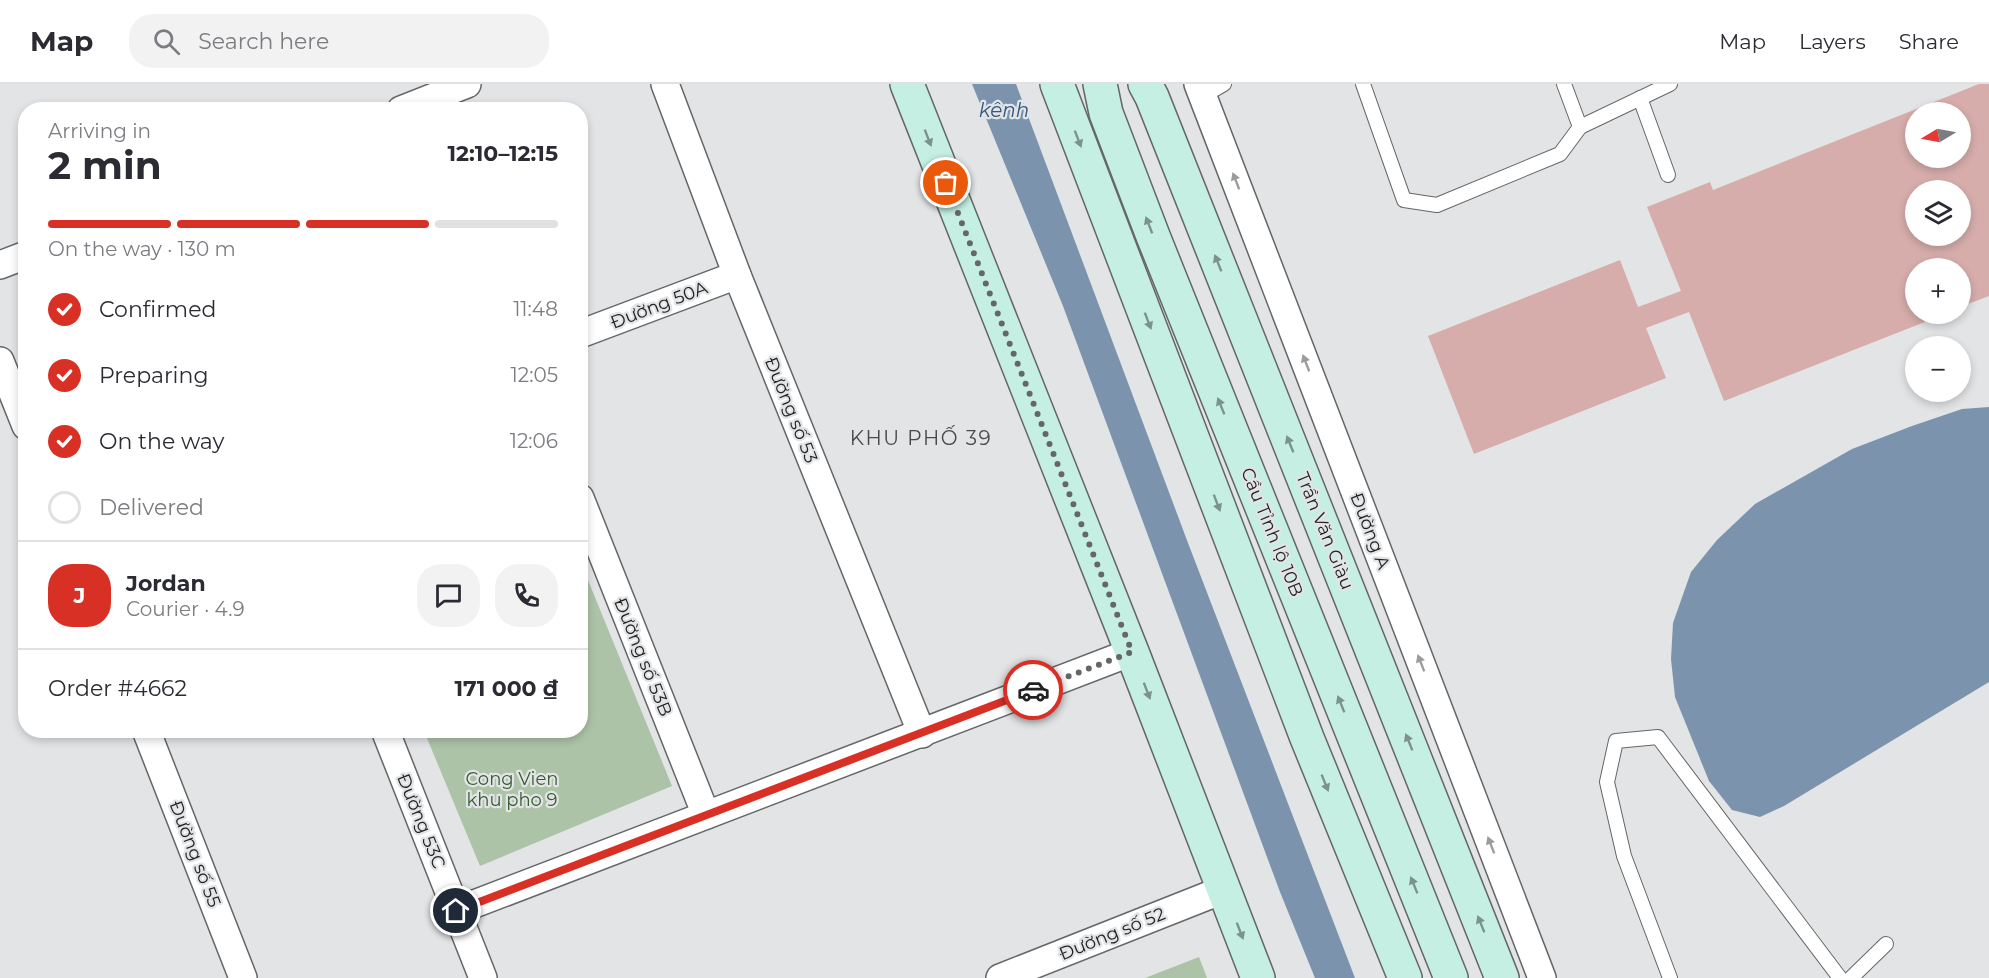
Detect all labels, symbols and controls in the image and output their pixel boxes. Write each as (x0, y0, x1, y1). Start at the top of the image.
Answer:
search box (129, 14, 549, 68)
text: Map (30, 24, 93, 58)
icon: search (150, 25, 183, 58)
text: Search here (198, 28, 329, 55)
text: Map (1719, 29, 1766, 54)
text: Layers (1799, 29, 1866, 54)
text: Share (1899, 29, 1959, 54)
water label: kênh (979, 98, 1029, 122)
north arrow (1905, 102, 1971, 168)
map controls (1905, 102, 1971, 402)
text: Arriving in (48, 119, 151, 143)
one-way arrow (924, 130, 934, 148)
one-way arrow (1073, 130, 1083, 148)
text: 12:10–12:15 (447, 140, 558, 167)
text: 2 min (48, 141, 162, 189)
pin (920, 157, 971, 208)
icon: bag (929, 166, 962, 199)
one-way arrow (1230, 172, 1240, 190)
button: layers (1905, 180, 1971, 246)
one-way arrow (1143, 216, 1153, 234)
text: On the way · 130 m (48, 237, 236, 261)
one-way arrow (1213, 254, 1222, 272)
button: + (1905, 258, 1971, 324)
street label: Đường 50A (607, 276, 711, 334)
icon: check (48, 293, 81, 326)
text: Confirmed (99, 296, 216, 323)
text: 11:48 (513, 297, 558, 321)
one-way arrow (1143, 312, 1153, 330)
button: − (1905, 336, 1971, 402)
street label: Đường số 53 (760, 354, 822, 466)
one-way arrow (1300, 354, 1310, 372)
icon: check (48, 359, 81, 392)
text: Preparing (99, 362, 208, 389)
text: 12:05 (511, 363, 558, 387)
one-way arrow (1216, 397, 1225, 415)
icon: check (48, 425, 81, 458)
district label: KHU PHỐ 39 (850, 425, 992, 450)
text: On the way (99, 428, 224, 455)
text: 12:06 (510, 429, 558, 453)
one-way arrow (1285, 435, 1294, 453)
street label: Cầu Tỉnh lộ 10B (1236, 464, 1308, 600)
street label: Trần Văn Giàu (1291, 469, 1359, 593)
street label: Đường A (1345, 490, 1395, 572)
text: Delivered (99, 494, 204, 521)
one-way arrow (1213, 494, 1223, 512)
button: chat (417, 564, 480, 627)
button: phone (495, 564, 558, 627)
text: Jordan (126, 570, 206, 597)
text: J (74, 582, 85, 609)
street label: Đường số 53B (609, 595, 677, 719)
text: Courier · 4.9 (126, 597, 245, 621)
one-way arrow (1415, 654, 1425, 672)
courier (1003, 660, 1063, 720)
icon: car (1017, 674, 1050, 707)
text: Order #4662 (48, 675, 187, 702)
text: 171 000 ₫ (454, 675, 558, 702)
one-way arrow (1143, 682, 1152, 700)
one-way arrow (1336, 695, 1345, 713)
one-way arrow (1404, 733, 1414, 751)
park label: Cong Vien khu pho 9 (466, 768, 558, 811)
street label: Đường 53C (392, 770, 450, 872)
one-way arrow (1321, 774, 1331, 792)
street label: Đường số 55 (165, 798, 225, 910)
one-way arrow (1485, 836, 1495, 854)
one-way arrow (1409, 876, 1418, 894)
pin (430, 885, 481, 936)
icon: home (439, 894, 472, 927)
street label: Đường số 52 (1056, 903, 1168, 965)
one-way arrow (1476, 914, 1486, 932)
one-way arrow (1236, 922, 1246, 940)

